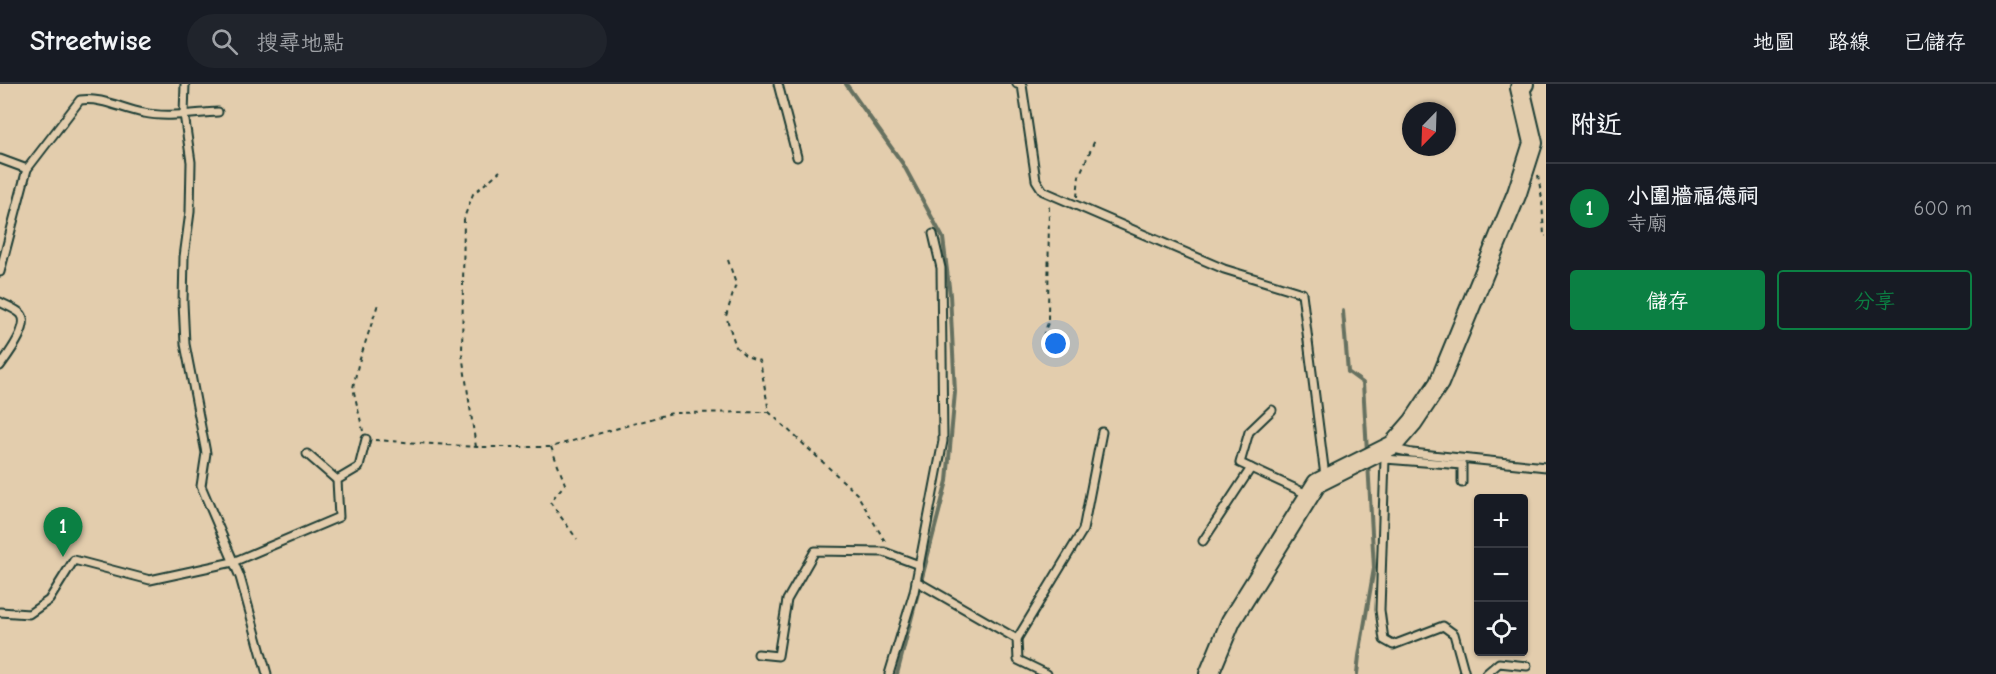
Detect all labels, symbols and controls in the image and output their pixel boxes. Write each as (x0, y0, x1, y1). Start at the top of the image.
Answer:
search box (187, 14, 607, 68)
text: Streetwise (30, 25, 151, 57)
icon: search (208, 25, 241, 58)
text: 搜尋地點 (256, 30, 344, 56)
text: 地圖 (1753, 30, 1795, 54)
text: 路線 (1828, 30, 1870, 54)
text: 已儲存 (1903, 30, 1966, 54)
north arrow (1402, 102, 1456, 156)
text: 附近 (1570, 110, 1622, 140)
text: 小圍牆福德祠 (1627, 183, 1759, 209)
text: 1 (1586, 197, 1593, 220)
text: 600 m (1914, 197, 1972, 220)
text: 寺廟 (1627, 212, 1667, 235)
button: 儲存 (1570, 270, 1765, 330)
button: 分享 (1777, 270, 1972, 330)
your location (1041, 329, 1070, 358)
map controls (1474, 494, 1528, 656)
button: + (1474, 494, 1528, 548)
pin: 1 (44, 508, 82, 557)
button: − (1474, 548, 1528, 602)
button: locate (1474, 602, 1528, 656)

